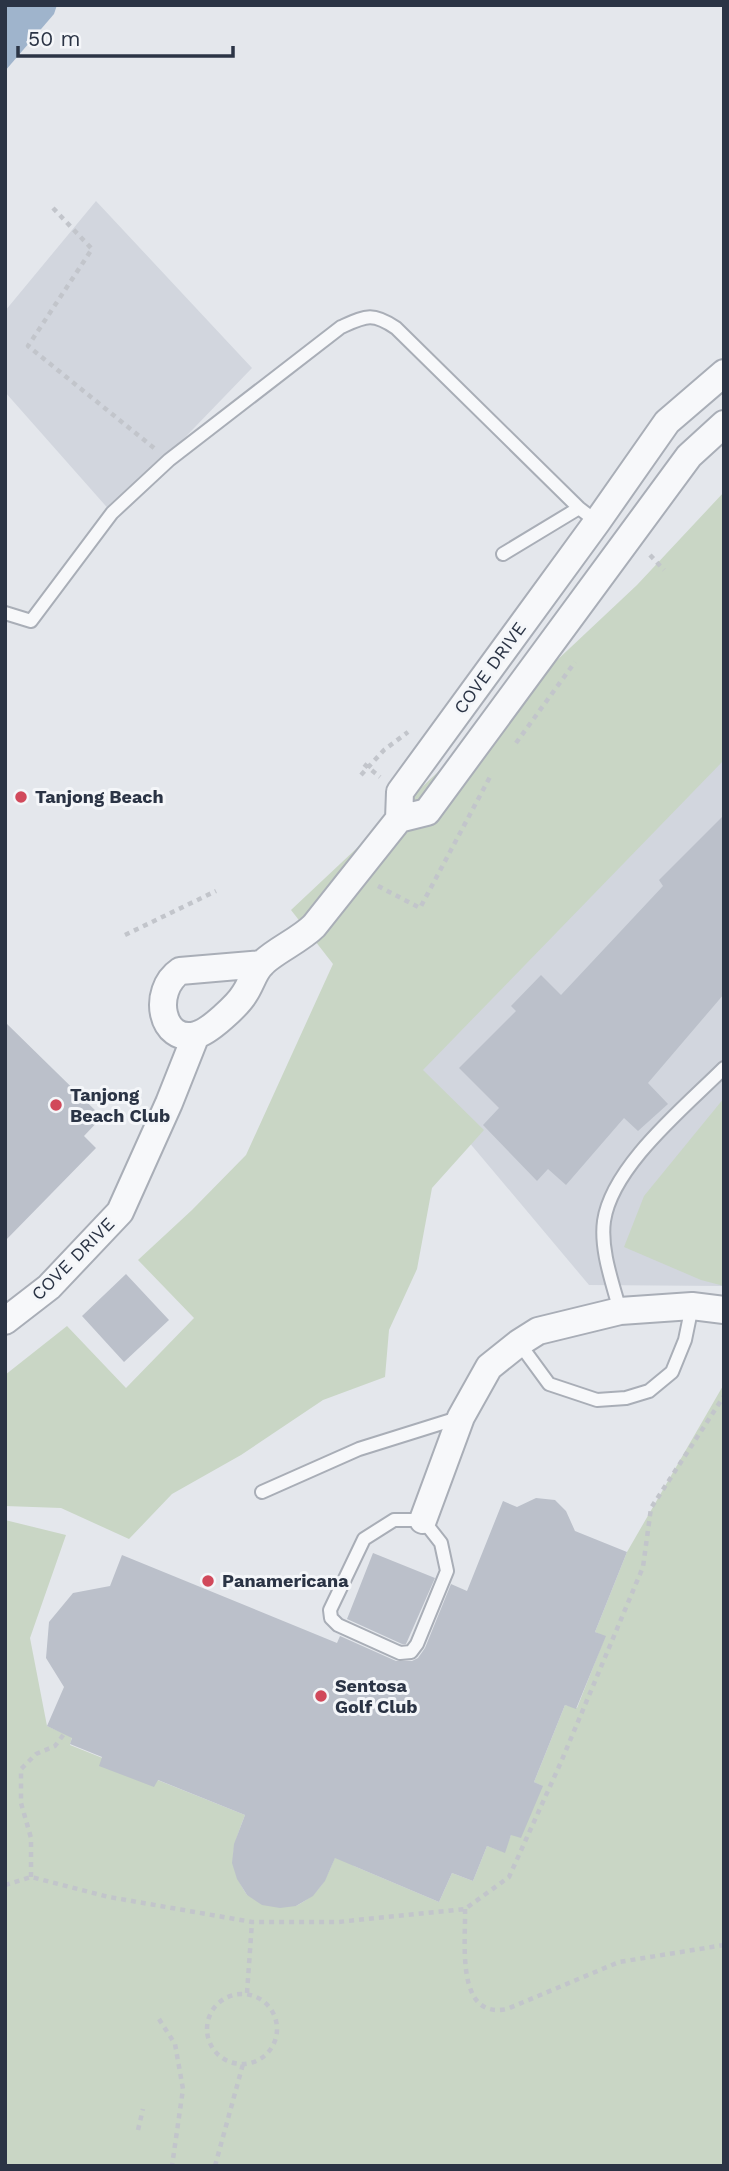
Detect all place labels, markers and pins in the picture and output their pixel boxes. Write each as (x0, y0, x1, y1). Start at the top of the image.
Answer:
place label: Tanjong Beach (35, 786, 164, 807)
marker: Tanjong Beach (13, 789, 29, 805)
place label: Tanjong Beach Club (70, 1084, 170, 1126)
marker: Tanjong Beach Club (48, 1097, 64, 1113)
place label: Panamericana (222, 1570, 349, 1591)
marker: Panamericana (200, 1573, 216, 1589)
place label: Sentosa Golf Club (335, 1675, 418, 1717)
marker: Sentosa Golf Club (313, 1688, 329, 1704)

